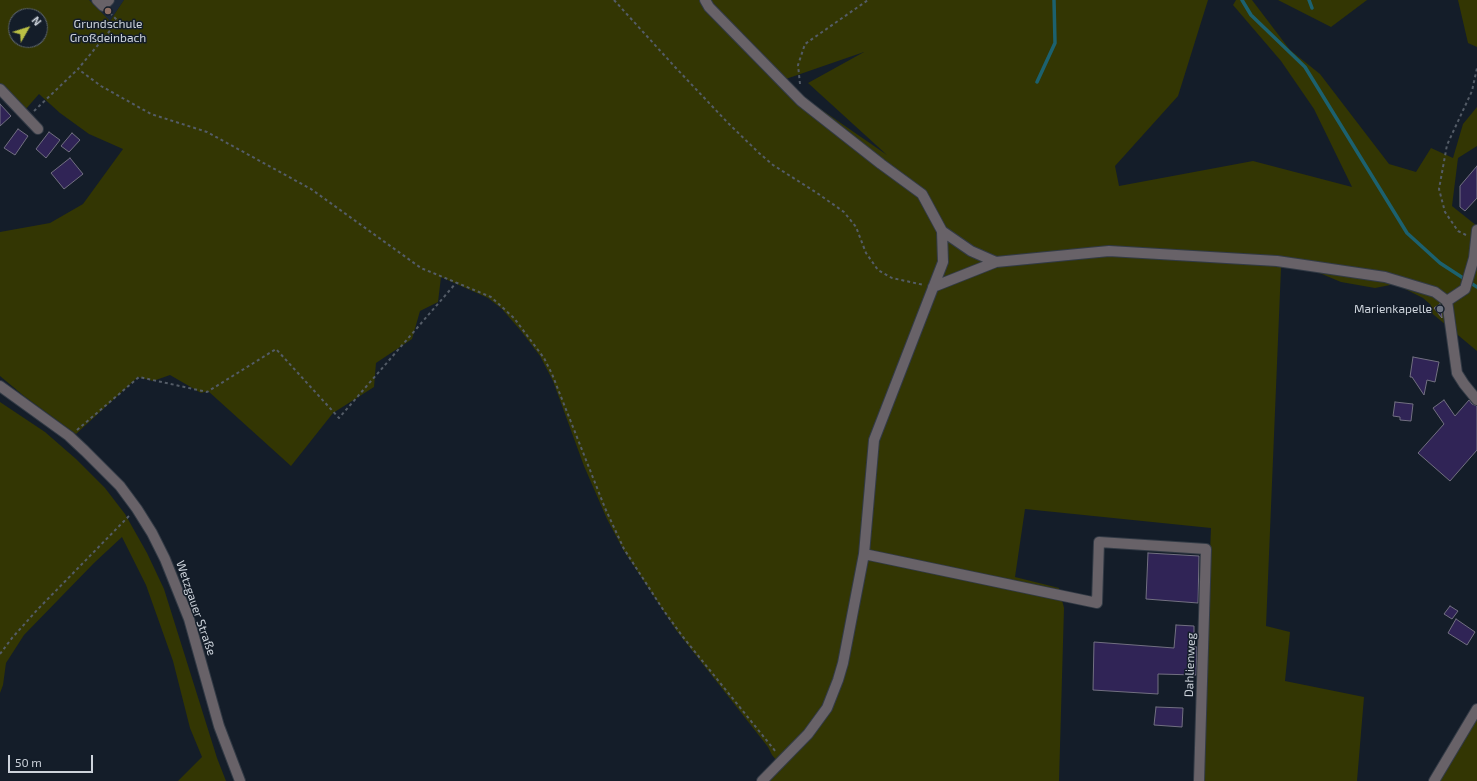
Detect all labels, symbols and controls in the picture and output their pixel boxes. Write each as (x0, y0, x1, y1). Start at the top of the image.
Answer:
marker: Grundschule Großdeinbach (103, 6, 113, 16)
north arrow (8, 8, 48, 48)
text: N (29, 14, 44, 28)
place label: Grundschule Großdeinbach (70, 17, 146, 45)
place label: Marienkapelle (1354, 302, 1432, 316)
marker: Marienkapelle (1435, 304, 1445, 314)
street label: Wetzgauer Straße (173, 559, 219, 657)
street label: Dahlienweg (1182, 633, 1198, 697)
scale bar (10, 747, 95, 773)
text: 50 m (15, 755, 42, 769)

